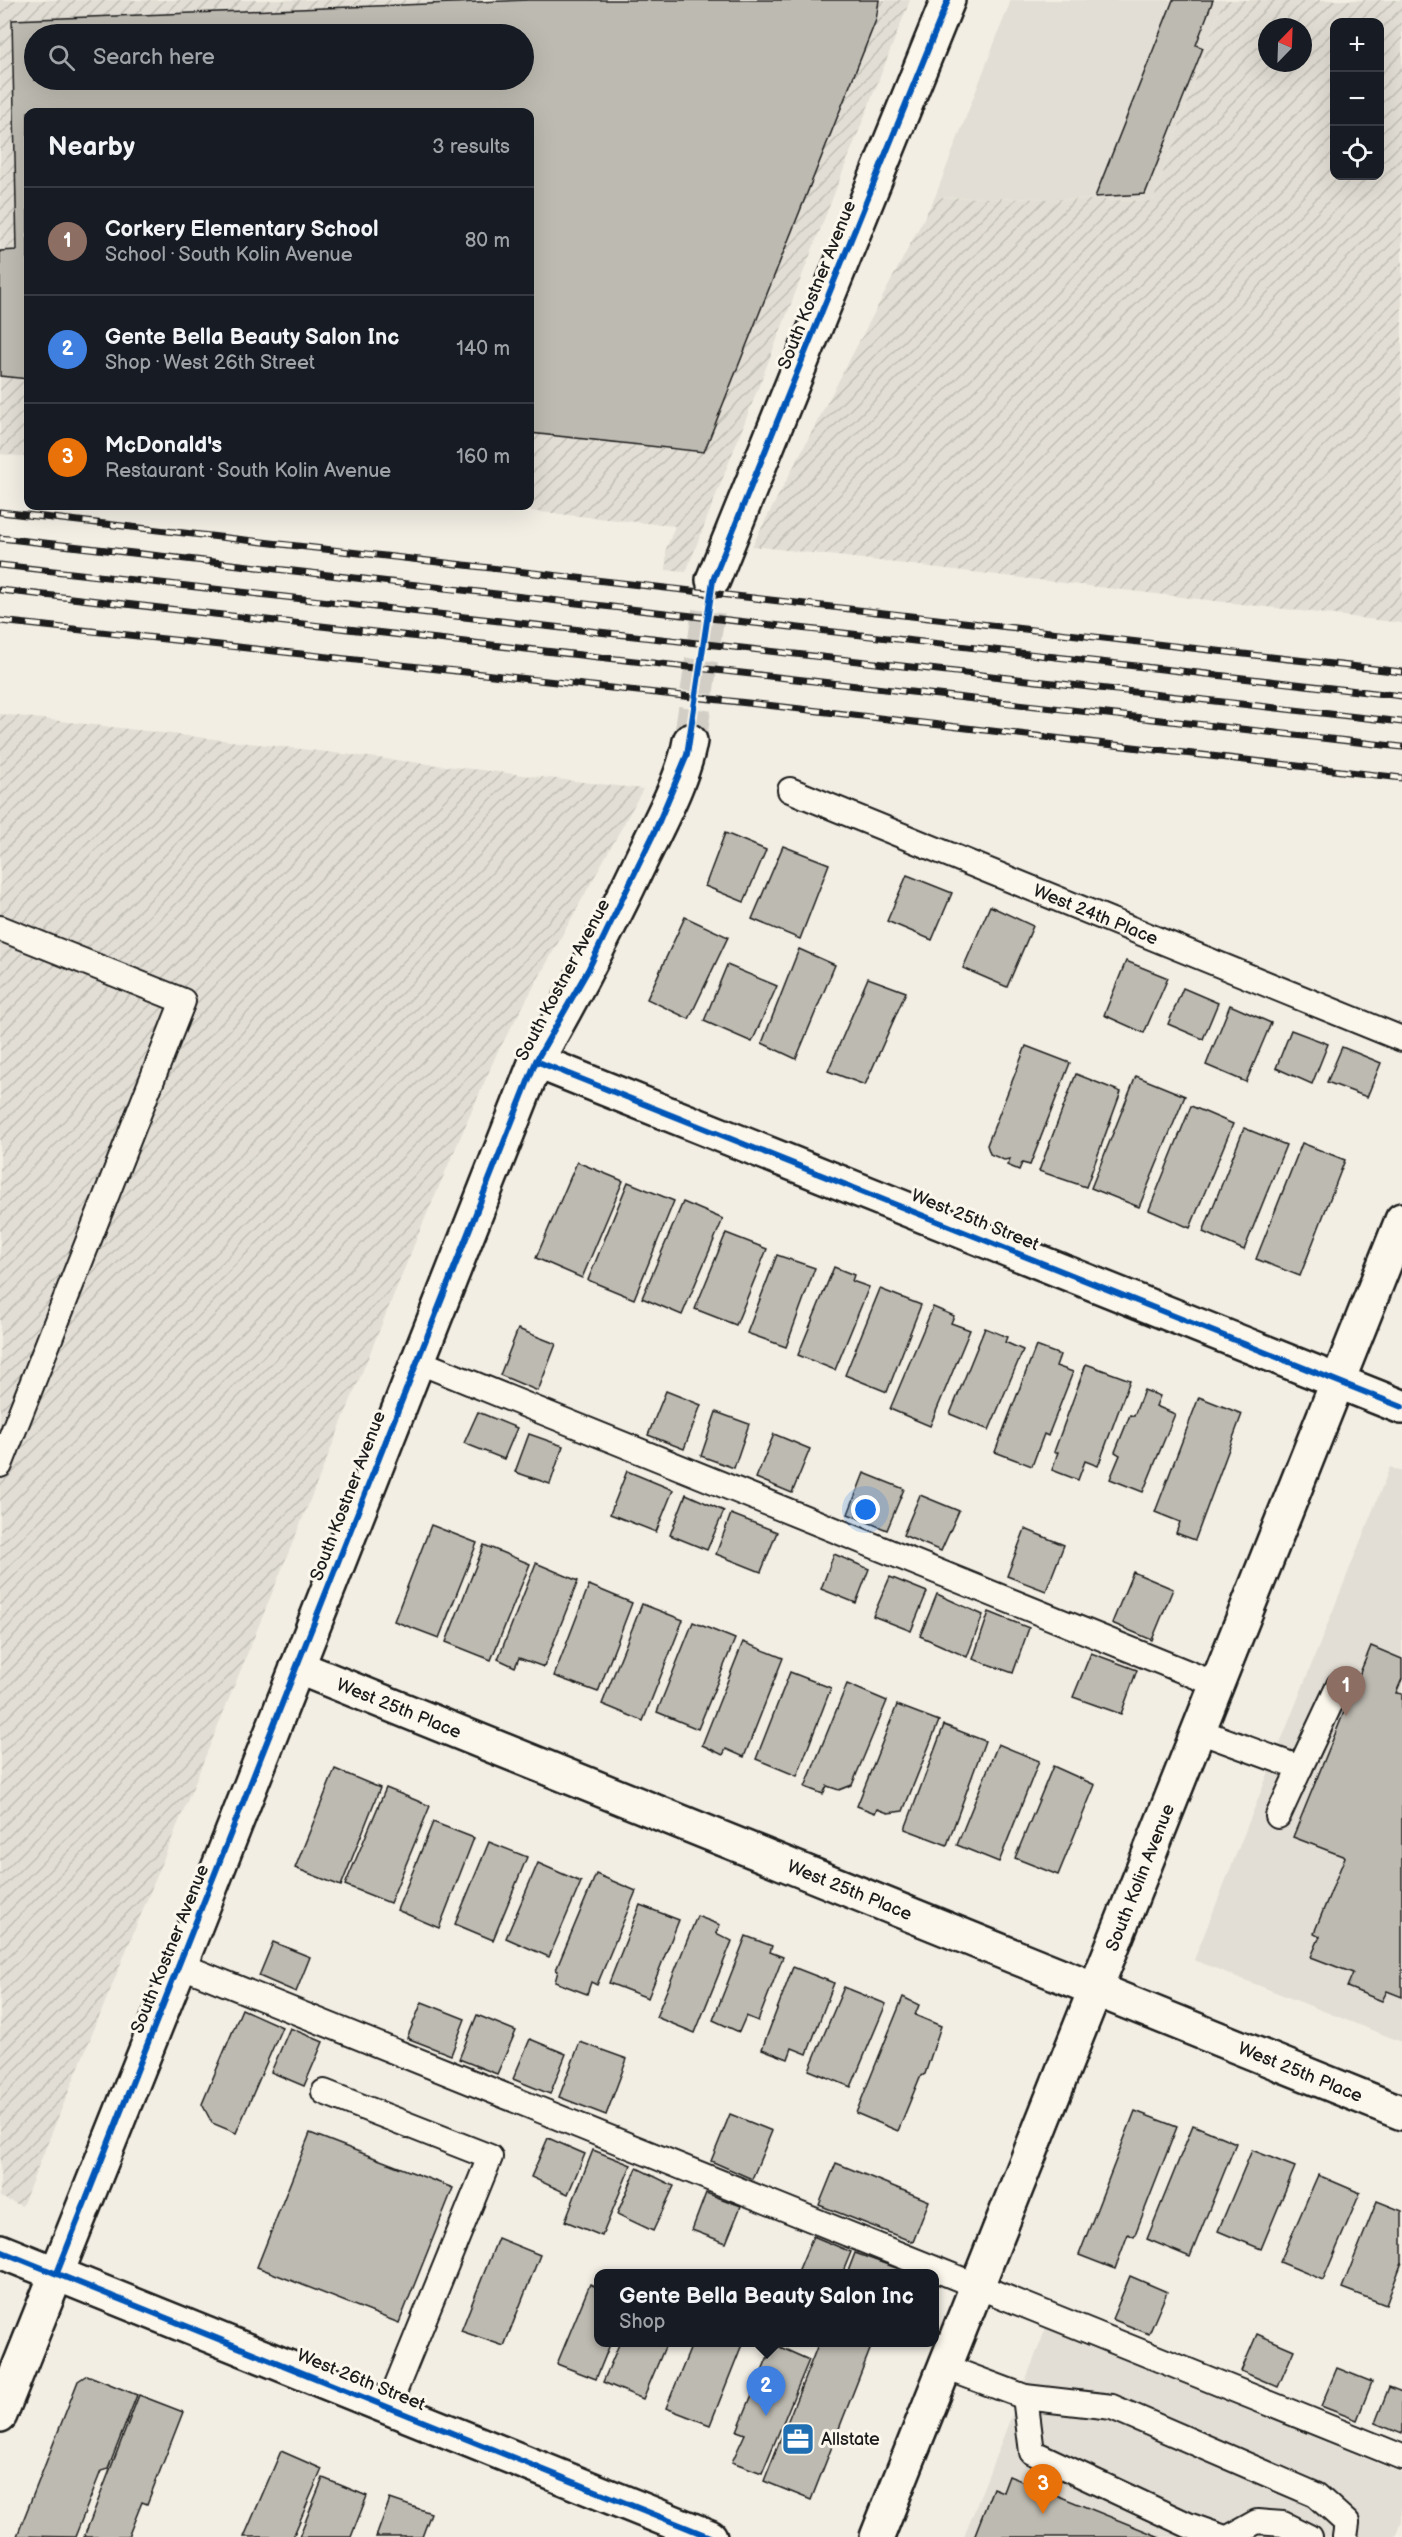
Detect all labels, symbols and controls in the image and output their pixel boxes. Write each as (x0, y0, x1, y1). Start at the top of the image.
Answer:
north arrow (1258, 18, 1312, 72)
map controls (1330, 18, 1384, 180)
button: + (1330, 18, 1384, 72)
search box (24, 24, 534, 90)
icon: search (45, 41, 78, 74)
text: Search here (93, 44, 215, 71)
button: − (1330, 72, 1384, 126)
button: locate (1330, 126, 1384, 180)
text: Nearby (48, 132, 135, 163)
text: 3 results (432, 135, 510, 159)
street label: South Kostner Avenue (774, 197, 861, 372)
text: Corkery Elementary School (105, 216, 379, 243)
text: 1 (63, 229, 72, 253)
text: 80 m (465, 229, 510, 253)
text: School · South Kolin Avenue (105, 243, 353, 267)
text: Gente Bella Beauty Salon Inc (105, 324, 399, 351)
text: 2 (62, 337, 73, 361)
text: 140 m (456, 337, 510, 361)
text: Shop · West 26th Street (105, 351, 315, 375)
text: McDonald's (105, 432, 222, 459)
text: 3 (62, 445, 73, 469)
text: 160 m (456, 445, 510, 469)
text: Restaurant · South Kolin Avenue (105, 459, 391, 483)
street label: West 24th Place (1030, 880, 1161, 949)
street label: South Kostner Avenue (511, 895, 615, 1064)
street label: West 25th Street (908, 1185, 1042, 1255)
street label: South Kostner Avenue (306, 1408, 390, 1584)
your location (851, 1495, 880, 1524)
pin: 1 (1326, 1666, 1366, 1716)
street label: West 25th Place (334, 1674, 465, 1743)
street label: South Kolin Avenue (1101, 1801, 1179, 1954)
street label: West 25th Place (784, 1856, 915, 1925)
street label: South Kostner Avenue (127, 1861, 214, 2036)
street label: West 25th Place (1235, 2037, 1366, 2107)
popup (594, 2269, 939, 2347)
text: Gente Bella Beauty Salon Inc (619, 2283, 914, 2310)
text: Shop (619, 2310, 665, 2334)
street label: West 26th Street (294, 2345, 429, 2415)
pin: 2 (746, 2366, 786, 2416)
office icon: Allstate (780, 2421, 816, 2457)
place label: Allstate (821, 2429, 880, 2450)
pin: 3 (1024, 2464, 1062, 2514)

